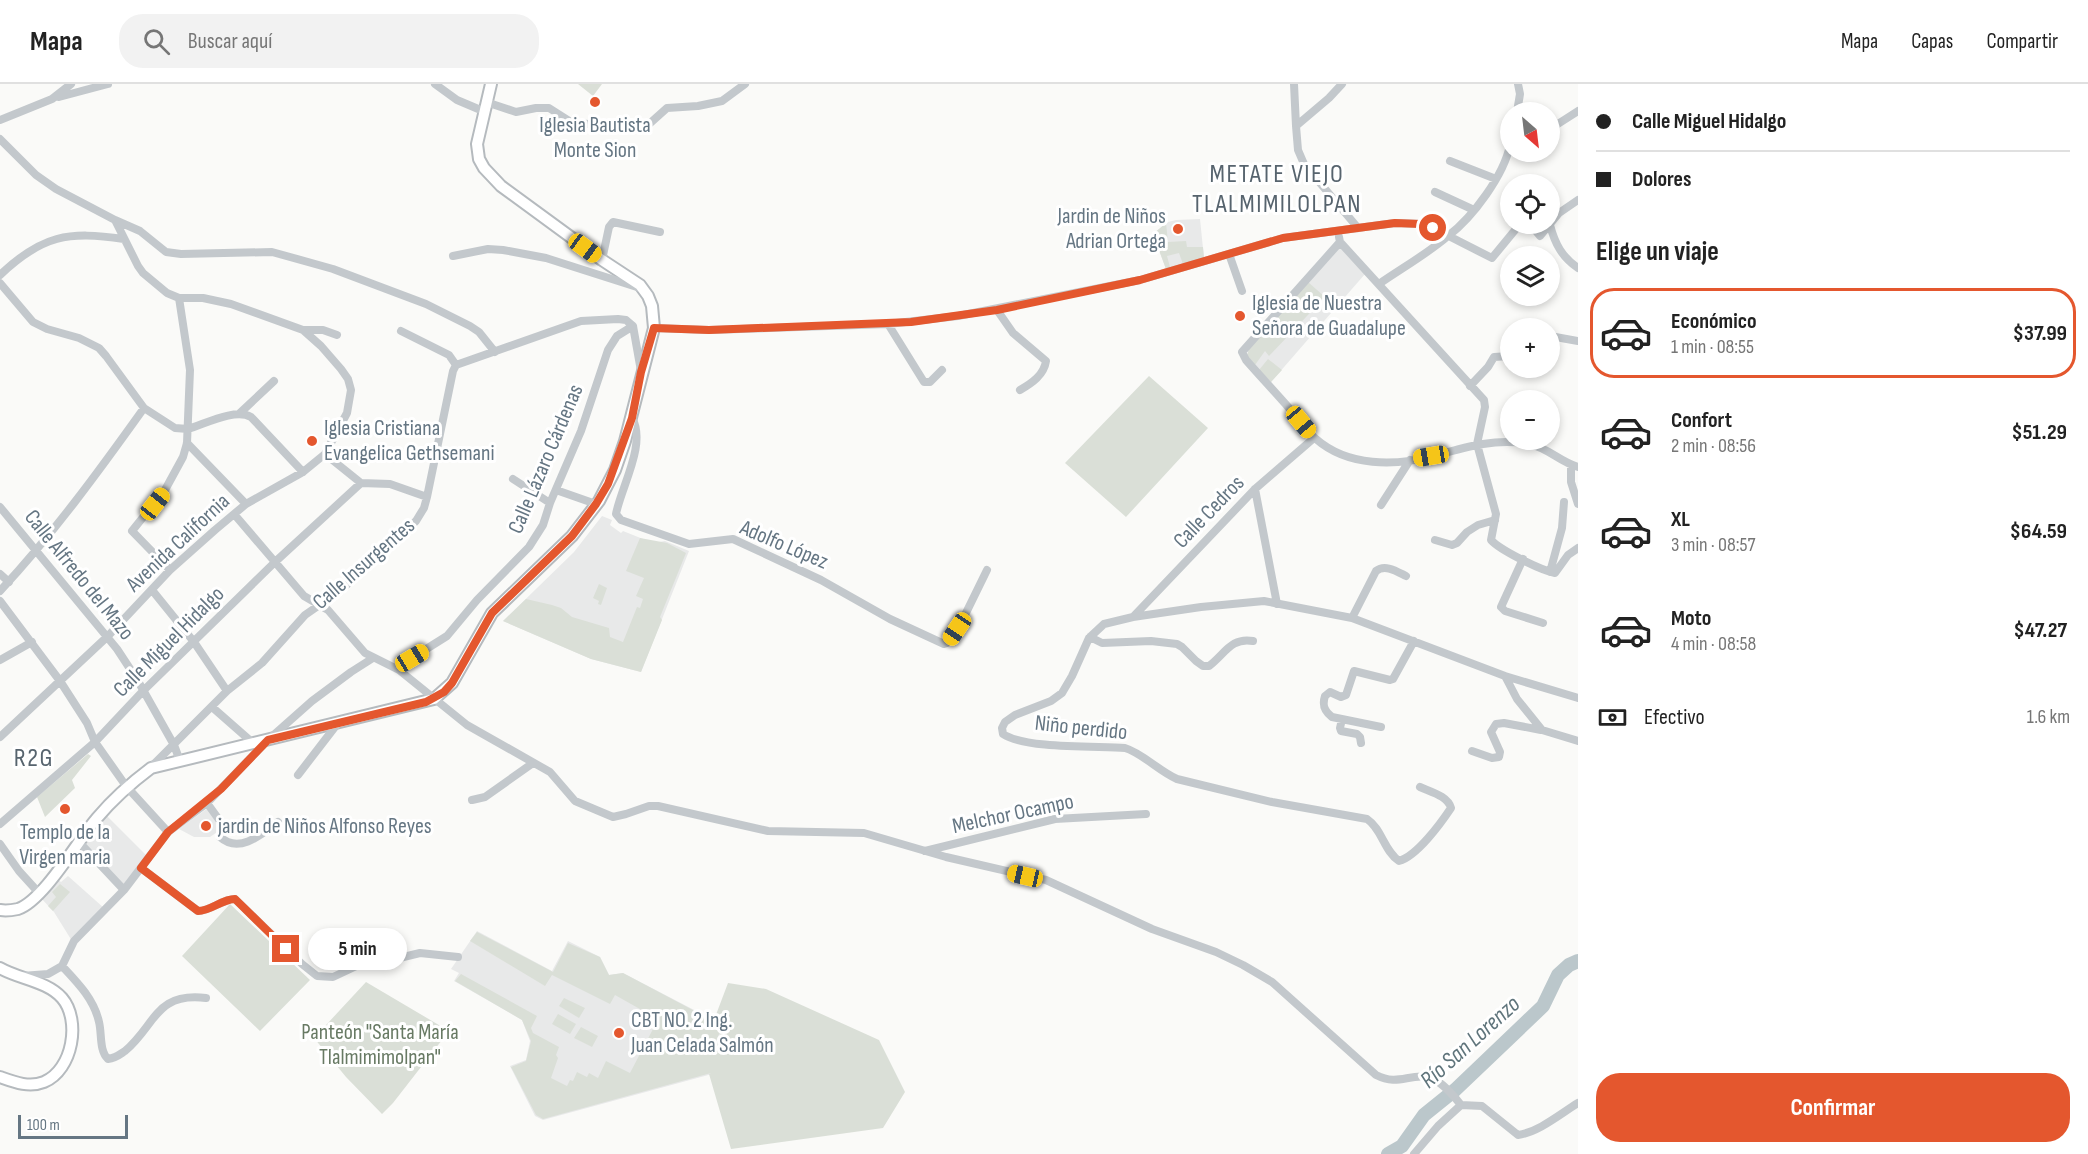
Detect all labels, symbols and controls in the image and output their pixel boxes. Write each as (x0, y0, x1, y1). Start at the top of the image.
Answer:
search box (119, 14, 539, 68)
text: Mapa (30, 25, 83, 58)
icon: search (140, 25, 173, 58)
text: Buscar aquí (188, 28, 272, 55)
text: Mapa (1841, 29, 1878, 54)
text: Capas (1911, 29, 1953, 54)
text: Compartir (1986, 29, 2058, 54)
marker: Iglesia Bautista Monte Sion (588, 95, 602, 109)
north arrow (1500, 102, 1560, 162)
map controls (1500, 102, 1560, 450)
text: Calle Miguel Hidalgo (1632, 108, 1786, 135)
place label: Iglesia Bautista Monte Sion (539, 112, 651, 164)
district label: METATE VIEJO TLALMIMILOLPAN (1192, 159, 1362, 220)
text: Dolores (1632, 166, 1691, 193)
button: locate (1500, 174, 1560, 234)
place label: Jardin de Niños Adrian Ortega (1057, 203, 1166, 255)
route start (1419, 214, 1446, 241)
marker: Jardin de Niños Adrian Ortega (1171, 222, 1185, 236)
car (565, 230, 605, 266)
text: Elige un viaje (1596, 236, 1719, 268)
button: layers (1500, 246, 1560, 306)
place label: Iglesia de Nuestra Señora de Guadalupe (1252, 290, 1406, 342)
icon: car (1599, 306, 1653, 360)
text: Económico (1671, 308, 1757, 335)
marker: Iglesia de Nuestra Señora de Guadalupe (1233, 309, 1247, 323)
button: + (1500, 318, 1560, 378)
text: $37.99 (2013, 320, 2067, 347)
text: 1 min · 08:55 (1671, 335, 1754, 359)
street label: Calle Lázaro Cárdenas (502, 380, 590, 538)
button: − (1500, 390, 1560, 450)
car (1283, 402, 1319, 442)
icon: car (1599, 405, 1653, 459)
text: Confort (1671, 407, 1732, 434)
place label: Iglesia Cristiana Evangelica Gethsemani (324, 415, 495, 467)
text: $51.29 (2011, 419, 2067, 446)
marker: Iglesia Cristiana Evangelica Gethsemani (305, 434, 319, 448)
text: 2 min · 08:56 (1671, 434, 1756, 458)
car (1412, 444, 1450, 468)
street label: Calle Cedros (1168, 470, 1250, 554)
car (137, 484, 173, 524)
street label: Avenida California (120, 488, 235, 598)
street label: Calle Alfredo del Mazo (18, 504, 140, 646)
icon: car (1599, 504, 1653, 558)
text: XL (1671, 506, 1690, 533)
street label: Calle Insurgentes (307, 512, 421, 616)
street label: Adolfo López (735, 514, 832, 576)
text: $64.59 (2010, 518, 2067, 545)
text: 3 min · 08:57 (1671, 533, 1755, 557)
street label: Calle Miguel Hidalgo (108, 581, 230, 703)
icon: car (1599, 603, 1653, 657)
text: Moto (1671, 605, 1711, 632)
car (939, 609, 975, 649)
text: $47.27 (2014, 617, 2067, 644)
text: 4 min · 08:58 (1671, 632, 1756, 656)
car (392, 641, 432, 675)
icon: cash (1596, 701, 1629, 734)
text: Efectivo (1644, 704, 1705, 731)
text: 1.6 km (2027, 705, 2070, 729)
street label: Niño perdido (1033, 710, 1129, 746)
district label: R2G (14, 743, 54, 774)
street label: Melchor Ocampo (950, 788, 1076, 840)
marker: Templo de la Virgen maria (58, 802, 72, 816)
place label: jardin de Niños Alfonso Reyes (217, 813, 432, 840)
place label: Templo de la Virgen maria (19, 819, 111, 871)
marker: jardin de Niños Alfonso Reyes (199, 819, 213, 833)
car (1005, 863, 1045, 889)
callout: 5 min (307, 928, 406, 970)
route end (272, 935, 299, 962)
text: 5 min (338, 937, 377, 961)
water label: Río San Lorenzo (1414, 989, 1526, 1094)
place label: CBT NO. 2 Ing. Juan Celada Salmón (630, 1007, 774, 1059)
park label: Panteón "Santa María Tlalmimimolpan" (301, 1019, 459, 1071)
marker: CBT NO. 2 Ing. Juan Celada Salmón (612, 1026, 626, 1040)
button: Confirmar (1596, 1073, 2070, 1142)
scale bar (18, 1112, 128, 1140)
text: 100 m (27, 1116, 60, 1135)

